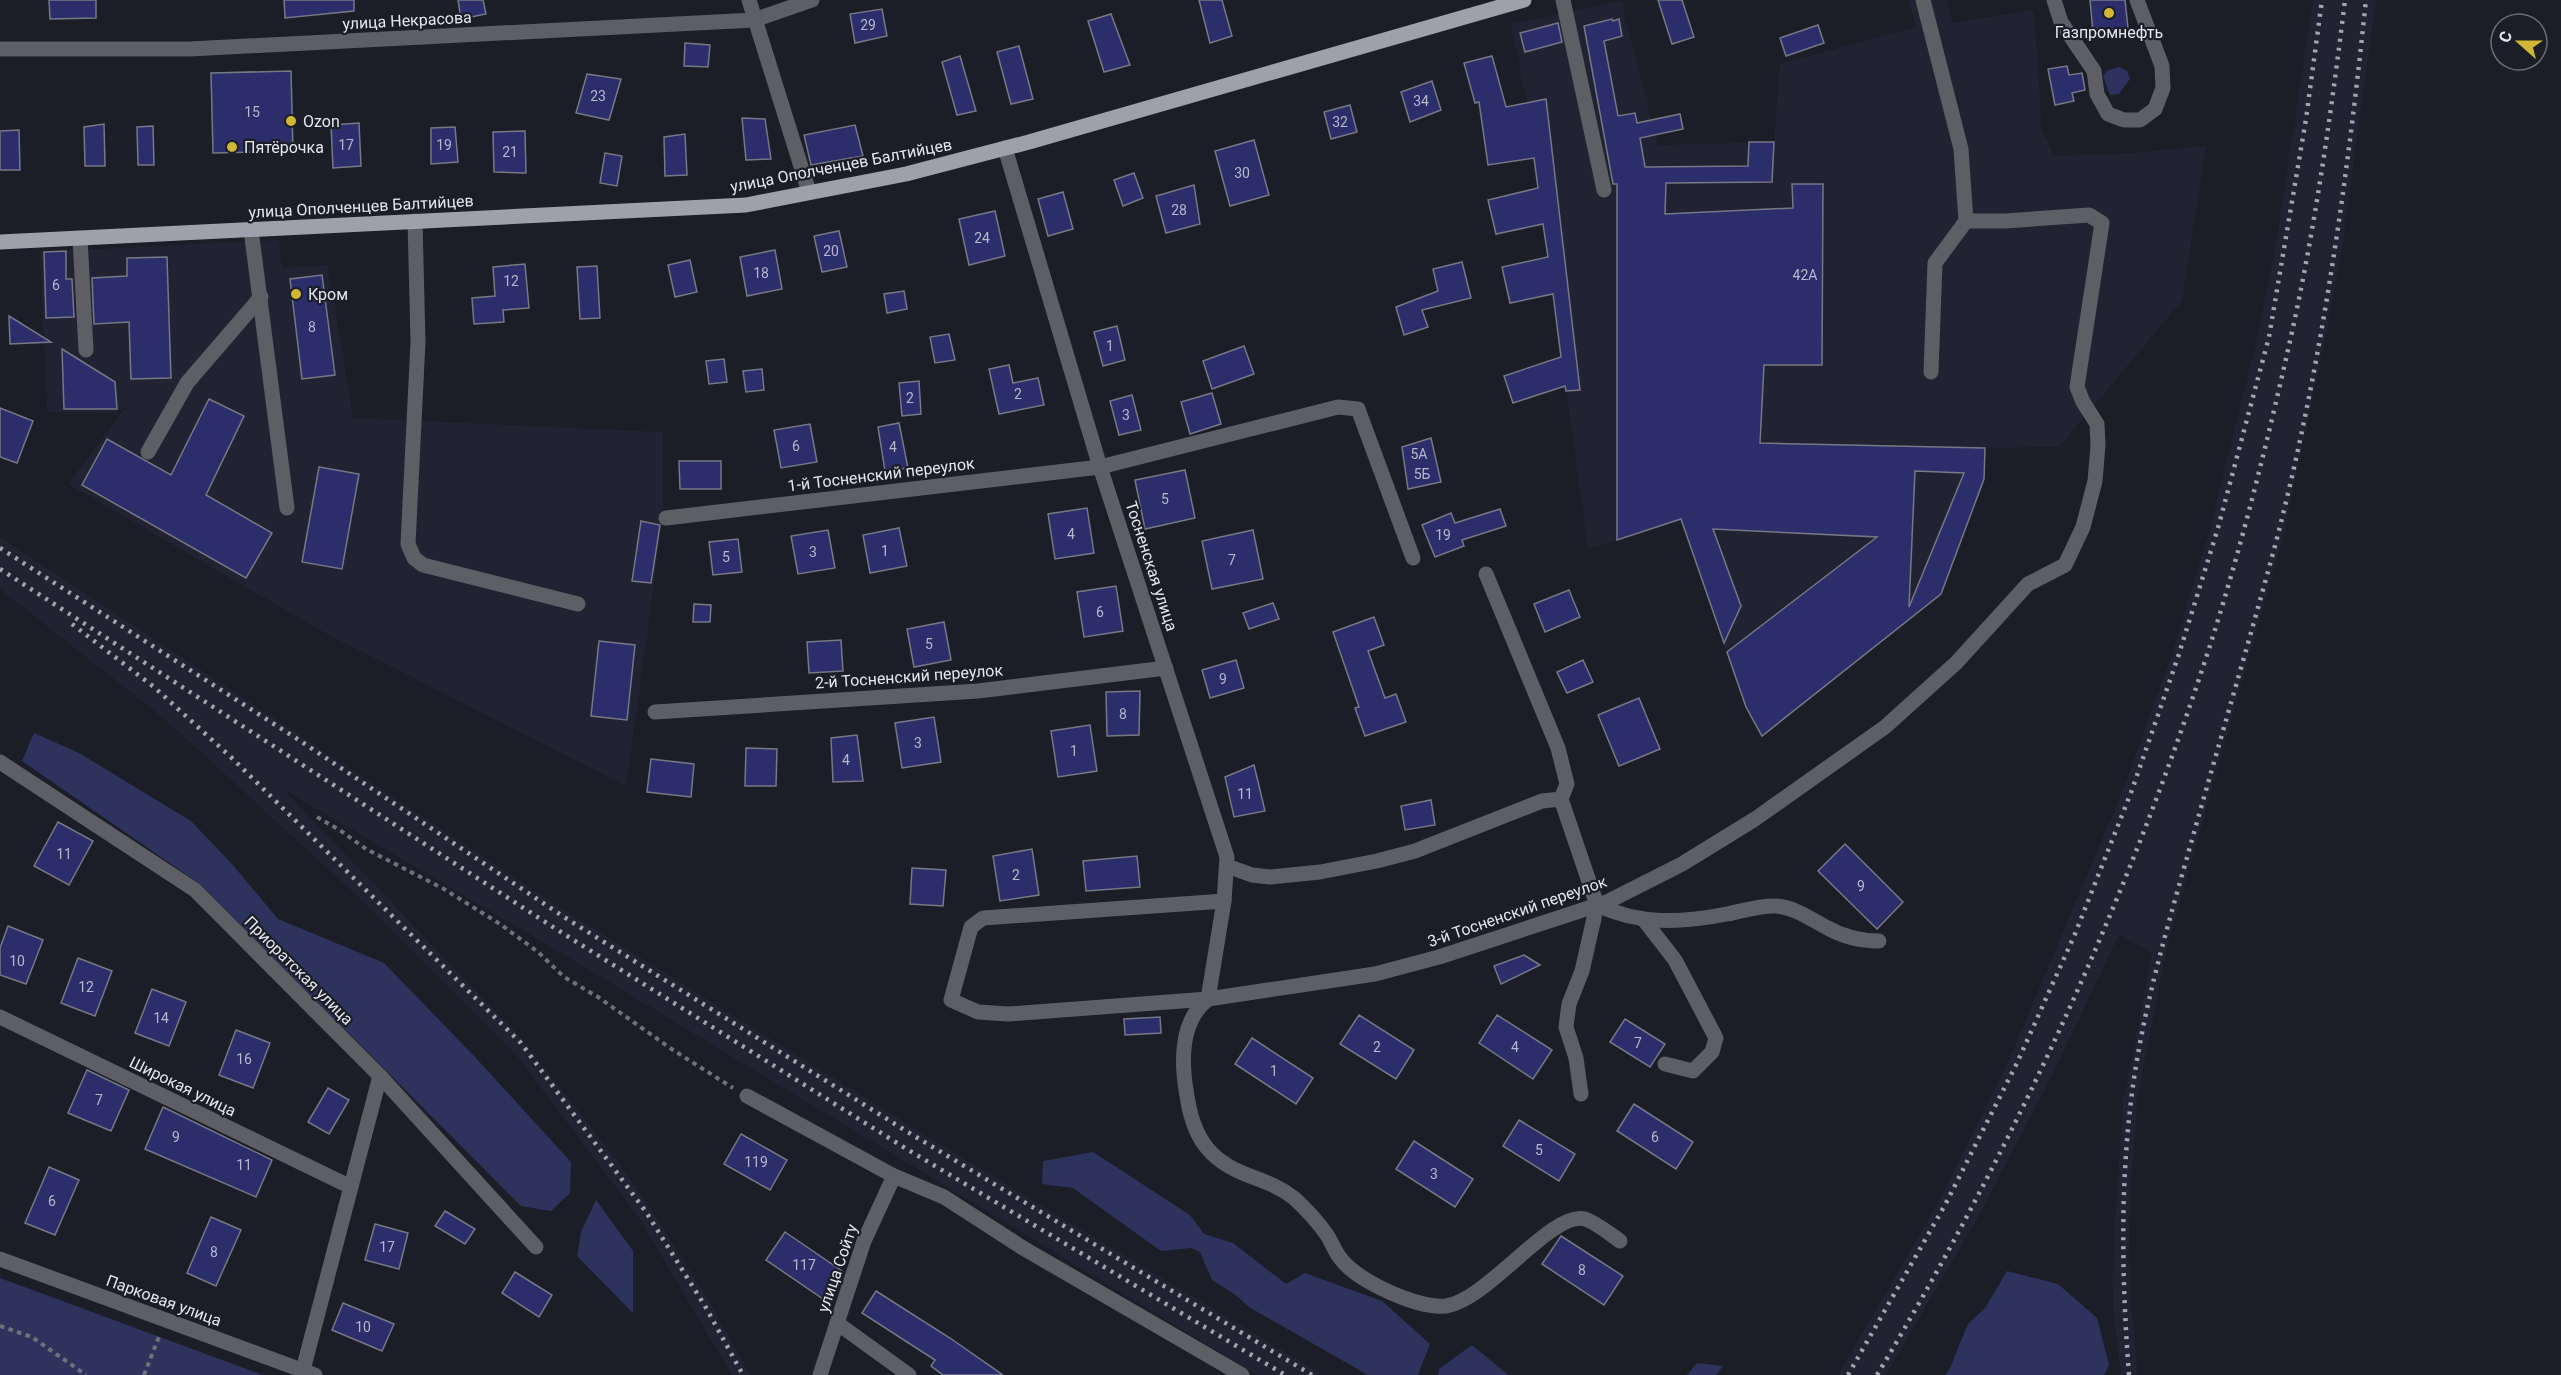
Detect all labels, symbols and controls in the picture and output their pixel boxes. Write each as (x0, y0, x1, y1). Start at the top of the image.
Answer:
marker: Газпромнефть (2102, 6, 2116, 20)
street label: улица Некрасова (342, 8, 472, 33)
north arrow (2489, 12, 2549, 72)
house number: 29 (860, 17, 876, 33)
place label: Газпромнефть (2055, 23, 2163, 42)
text: С (2495, 29, 2516, 45)
house number: 23 (590, 88, 606, 104)
house number: 34 (1413, 93, 1429, 109)
house number: 15 (244, 104, 260, 120)
place label: Ozon (303, 112, 340, 131)
marker: Ozon (284, 114, 298, 128)
house number: 32 (1332, 114, 1348, 130)
street label: улица Ополченцев Балтийцев (729, 135, 953, 196)
house number: 17 (338, 137, 354, 153)
house number: 19 (436, 137, 452, 153)
place label: Пятёрочка (244, 138, 324, 157)
marker: Пятёрочка (225, 140, 239, 154)
house number: 21 (502, 144, 518, 160)
house number: 30 (1234, 165, 1250, 181)
street label: улица Ополченцев Балтийцев (248, 191, 474, 222)
house number: 28 (1171, 202, 1187, 218)
house number: 24 (974, 230, 990, 246)
house number: 20 (823, 243, 839, 259)
house number: 18 (753, 265, 769, 281)
house number: 42А (1793, 267, 1817, 283)
house number: 12 (503, 273, 519, 289)
house number: 6 (52, 277, 60, 293)
place label: Кром (308, 285, 348, 304)
marker: Кром (289, 287, 303, 301)
house number: 8 (308, 319, 316, 335)
house number: 1 (1106, 338, 1114, 354)
house number: 2 (1014, 386, 1022, 402)
house number: 2 (906, 390, 914, 406)
house number: 3 (1122, 407, 1130, 423)
house number: 6 (792, 438, 800, 454)
house number: 4 (889, 439, 897, 455)
house number: 5А (1410, 446, 1428, 462)
street label: 1-й Тосненский переулок (786, 454, 976, 495)
house number: 5Б (1414, 466, 1431, 482)
house number: 5 (1161, 491, 1169, 507)
street label: Тосненская улица (1122, 499, 1182, 634)
house number: 4 (1067, 526, 1075, 542)
house number: 19 (1435, 527, 1451, 543)
house number: 1 (881, 543, 889, 559)
house number: 3 (809, 544, 817, 560)
house number: 5 (722, 549, 730, 565)
house number: 7 (1228, 552, 1236, 568)
house number: 6 (1096, 604, 1104, 620)
house number: 5 (925, 636, 933, 652)
street label: 2-й Тосненский переулок (814, 660, 1004, 693)
house number: 9 (1219, 671, 1227, 687)
house number: 8 (1119, 706, 1127, 722)
house number: 3 (914, 735, 922, 751)
house number: 1 (1070, 743, 1078, 759)
house number: 4 (842, 752, 850, 768)
house number: 11 (1237, 786, 1253, 802)
house number: 11 (56, 846, 72, 862)
house number: 2 (1012, 867, 1020, 883)
street label: 3-й Тосненский переулок (1425, 872, 1610, 951)
house number: 9 (1857, 878, 1865, 894)
street label: Приоратская улица (240, 912, 357, 1029)
house number: 10 (9, 953, 25, 969)
house number: 12 (78, 979, 94, 995)
house number: 14 (153, 1010, 169, 1026)
house number: 7 (1634, 1035, 1642, 1051)
house number: 2 (1373, 1039, 1381, 1055)
house number: 4 (1511, 1039, 1519, 1055)
house number: 16 (236, 1051, 252, 1067)
street label: Широкая улица (126, 1052, 239, 1121)
house number: 1 (1270, 1063, 1278, 1079)
house number: 7 (95, 1092, 103, 1108)
house number: 9 (172, 1129, 180, 1145)
house number: 6 (1651, 1129, 1659, 1145)
house number: 5 (1535, 1142, 1543, 1158)
house number: 119 (744, 1154, 768, 1170)
house number: 11 (236, 1157, 252, 1173)
house number: 3 (1430, 1166, 1438, 1182)
house number: 6 (48, 1193, 56, 1209)
street label: улица Сойту (814, 1221, 862, 1315)
house number: 17 (379, 1239, 395, 1255)
house number: 8 (210, 1244, 218, 1260)
house number: 117 (792, 1257, 816, 1273)
house number: 8 (1578, 1262, 1586, 1278)
street label: Парковая улица (104, 1271, 224, 1330)
house number: 10 (355, 1319, 371, 1335)

